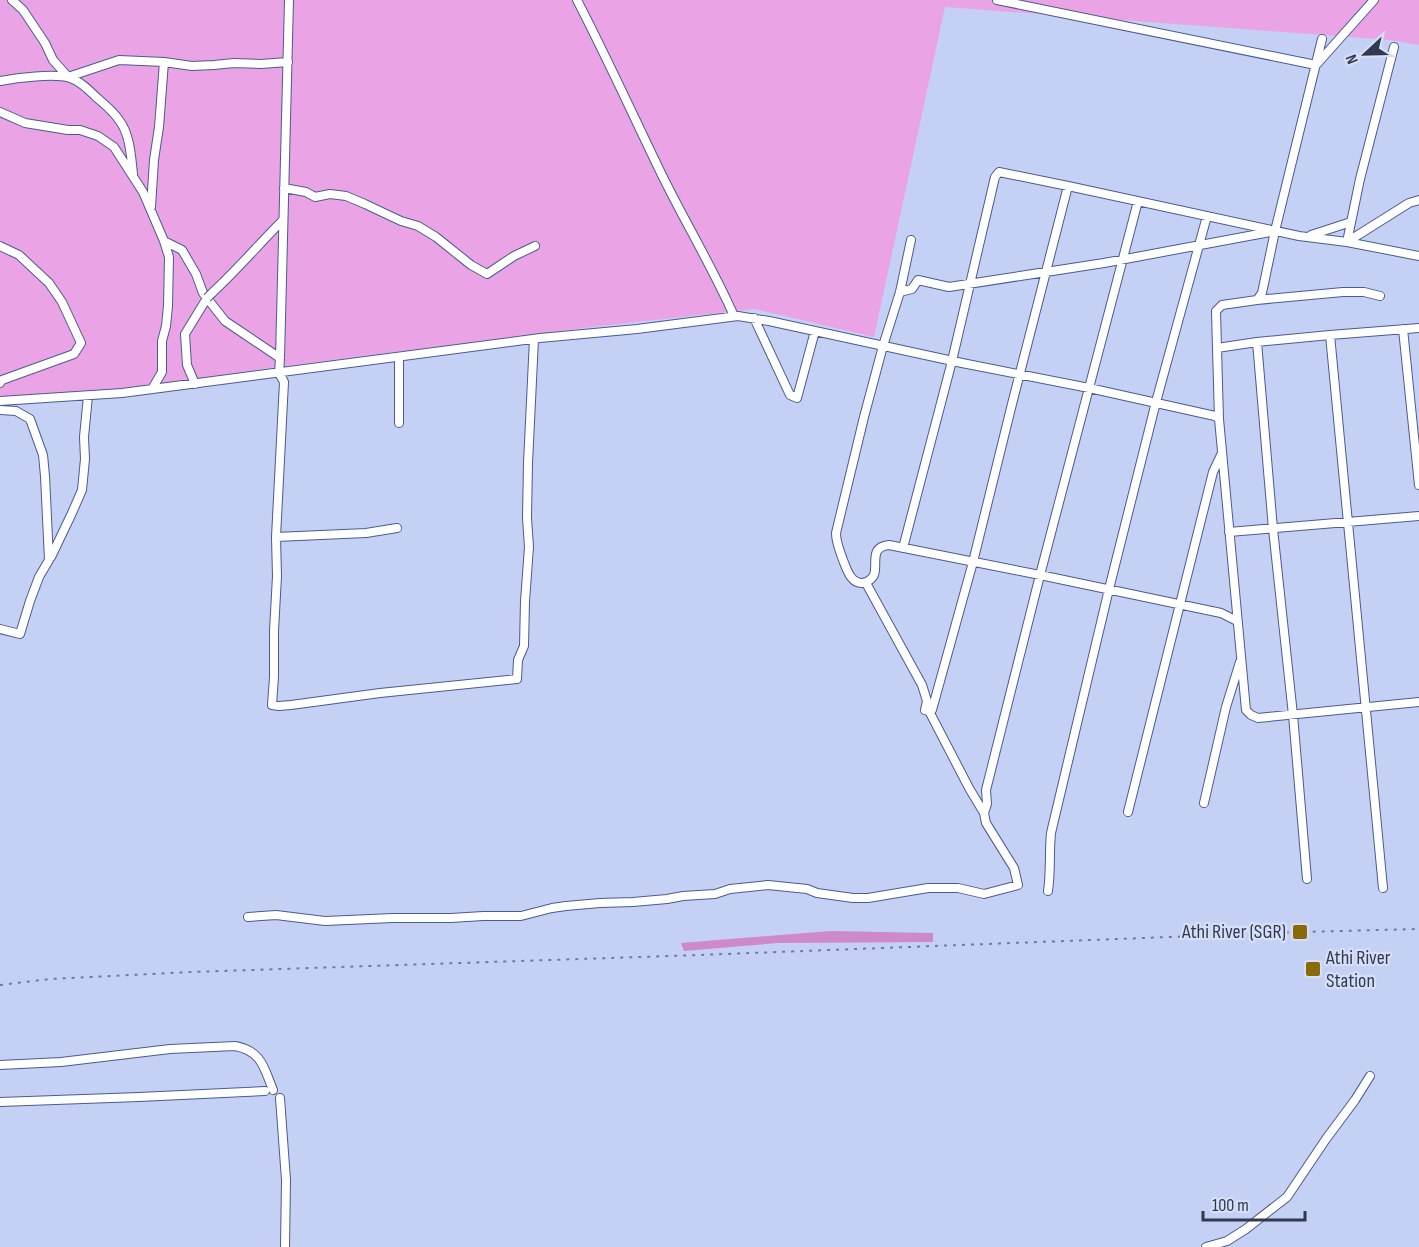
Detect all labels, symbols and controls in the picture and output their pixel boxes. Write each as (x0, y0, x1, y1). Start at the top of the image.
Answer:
north arrow (1335, 24, 1395, 84)
text: N (1342, 52, 1363, 67)
place label: Athi River (SGR) (1181, 920, 1286, 944)
marker: Athi River (SGR) (1291, 923, 1309, 941)
place label: Athi River Station (1325, 946, 1391, 993)
marker: Athi River Station (1304, 960, 1322, 978)
scale bar (1203, 1184, 1305, 1222)
text: 100 m (1212, 1195, 1249, 1216)

